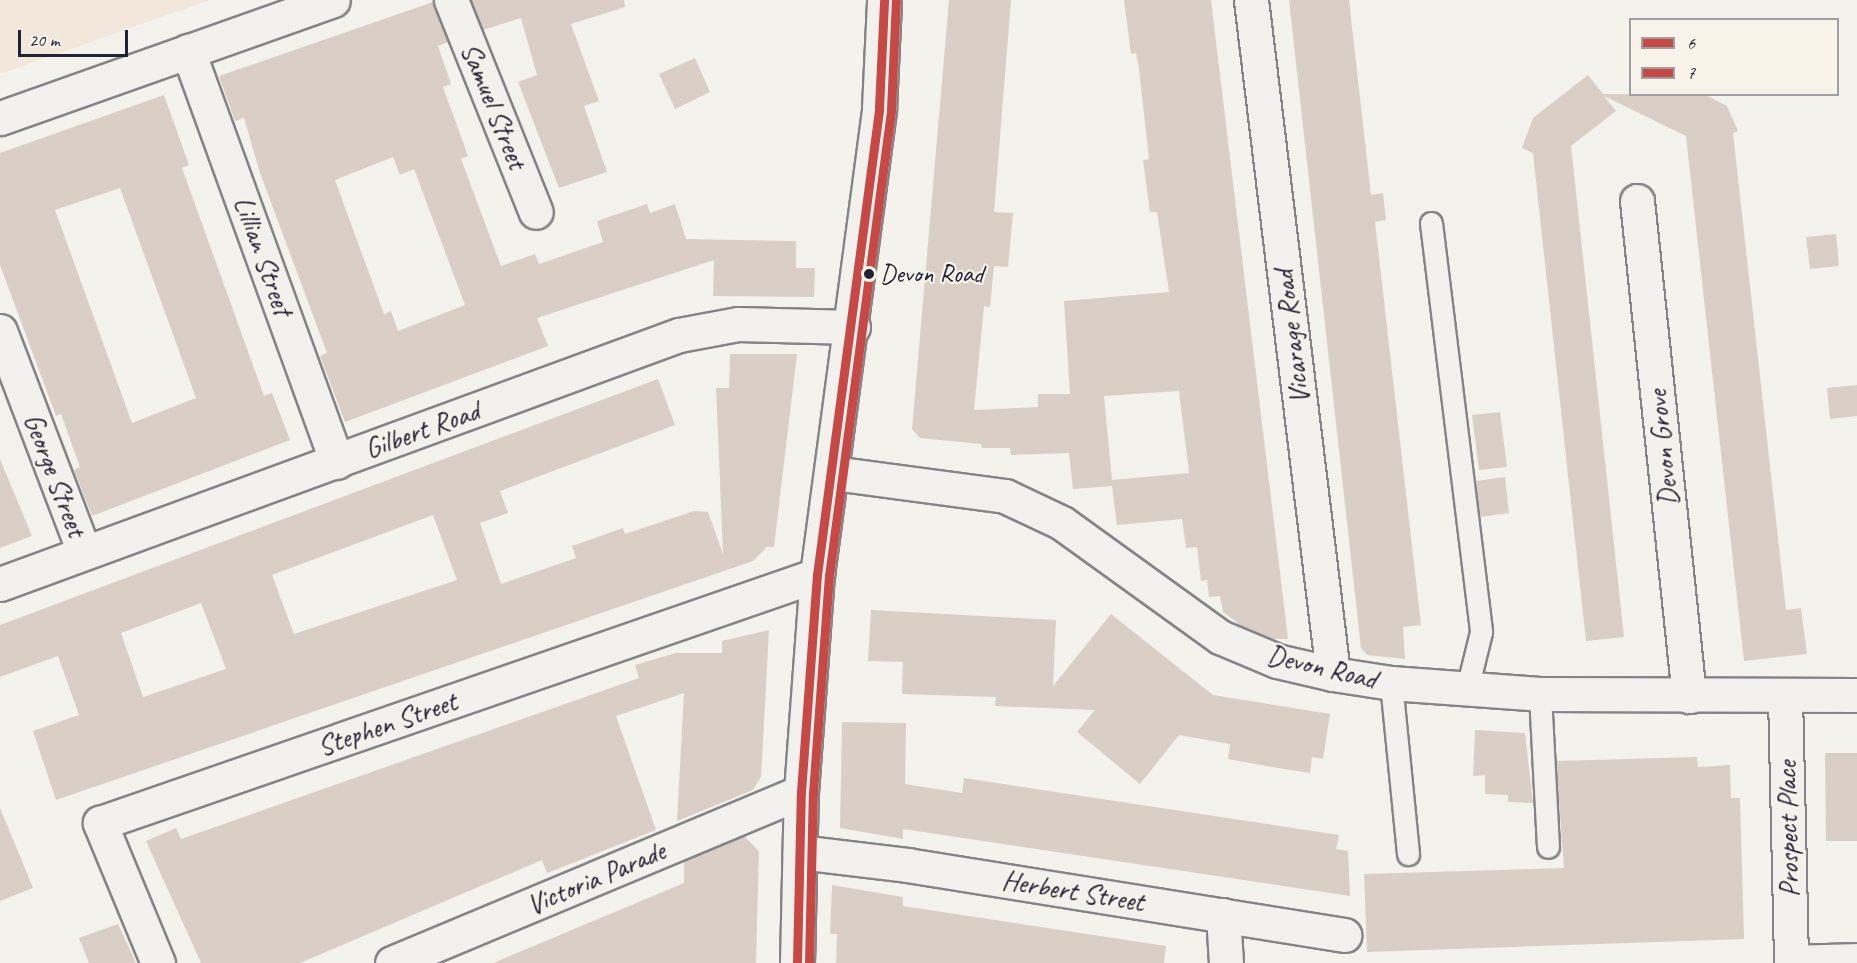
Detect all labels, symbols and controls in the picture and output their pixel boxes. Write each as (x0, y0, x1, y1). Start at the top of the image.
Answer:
scale bar (21, 18, 130, 56)
legend (1629, 18, 1839, 96)
text: 20 m (29, 29, 60, 51)
text: 6 (1687, 32, 1695, 54)
street label: Samuel Street (453, 38, 535, 174)
text: 7 (1687, 62, 1695, 84)
street label: Lillian Street (226, 192, 300, 320)
place label: Devon Road (880, 258, 983, 290)
marker: Devon Road (863, 268, 875, 280)
street label: Vicarage Road (1267, 268, 1317, 406)
street label: Devon Grove (1640, 389, 1686, 507)
street label: Gilbert Road (361, 394, 483, 466)
street label: George Street (16, 409, 94, 541)
street label: Devon Road (1264, 638, 1380, 696)
street label: Stephen Street (313, 684, 461, 764)
street label: Prospect Place (1770, 760, 1806, 898)
street label: Victoria Parade (521, 834, 671, 922)
street label: Herbert Street (1000, 863, 1146, 919)

